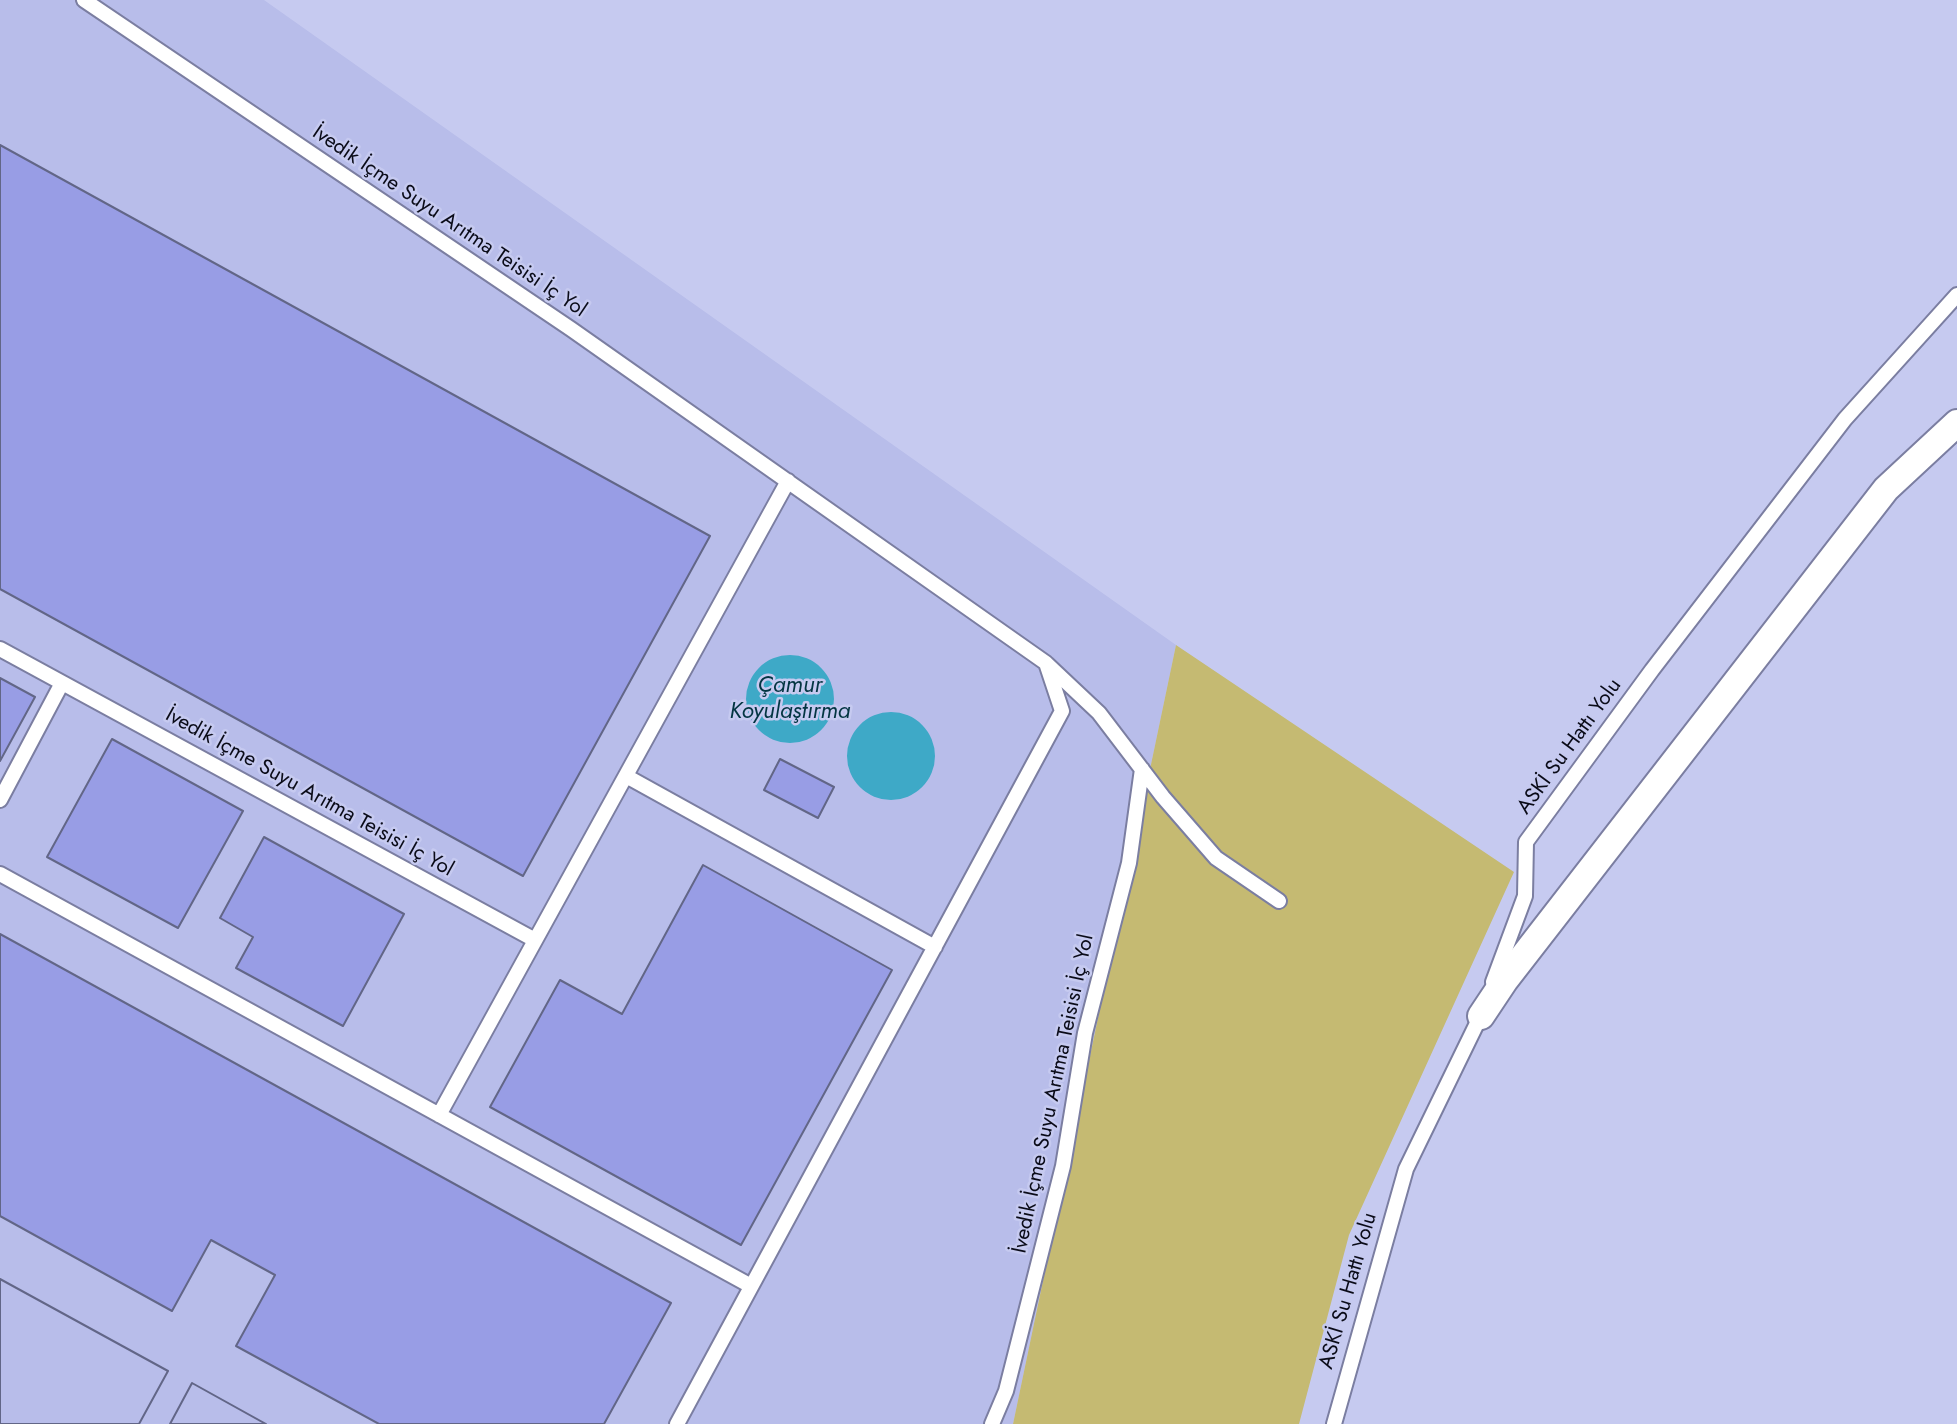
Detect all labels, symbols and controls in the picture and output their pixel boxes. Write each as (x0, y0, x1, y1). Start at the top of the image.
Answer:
street label: İvedik İçme Suyu Arıtma Teisisi İç Yol (307, 121, 591, 323)
water label: Çamur Koyulaştırma (729, 672, 851, 726)
street label: ASKİ Su Hattı Yolu (1512, 674, 1628, 820)
street label: İvedik İçme Suyu Arıtma Teisisi İç Yol (161, 703, 457, 883)
street label: İvedik İçme Suyu Arıtma Teisisi İç Yol (1008, 932, 1100, 1256)
street label: ASKİ Su Hattı Yolu (1315, 1210, 1383, 1372)

